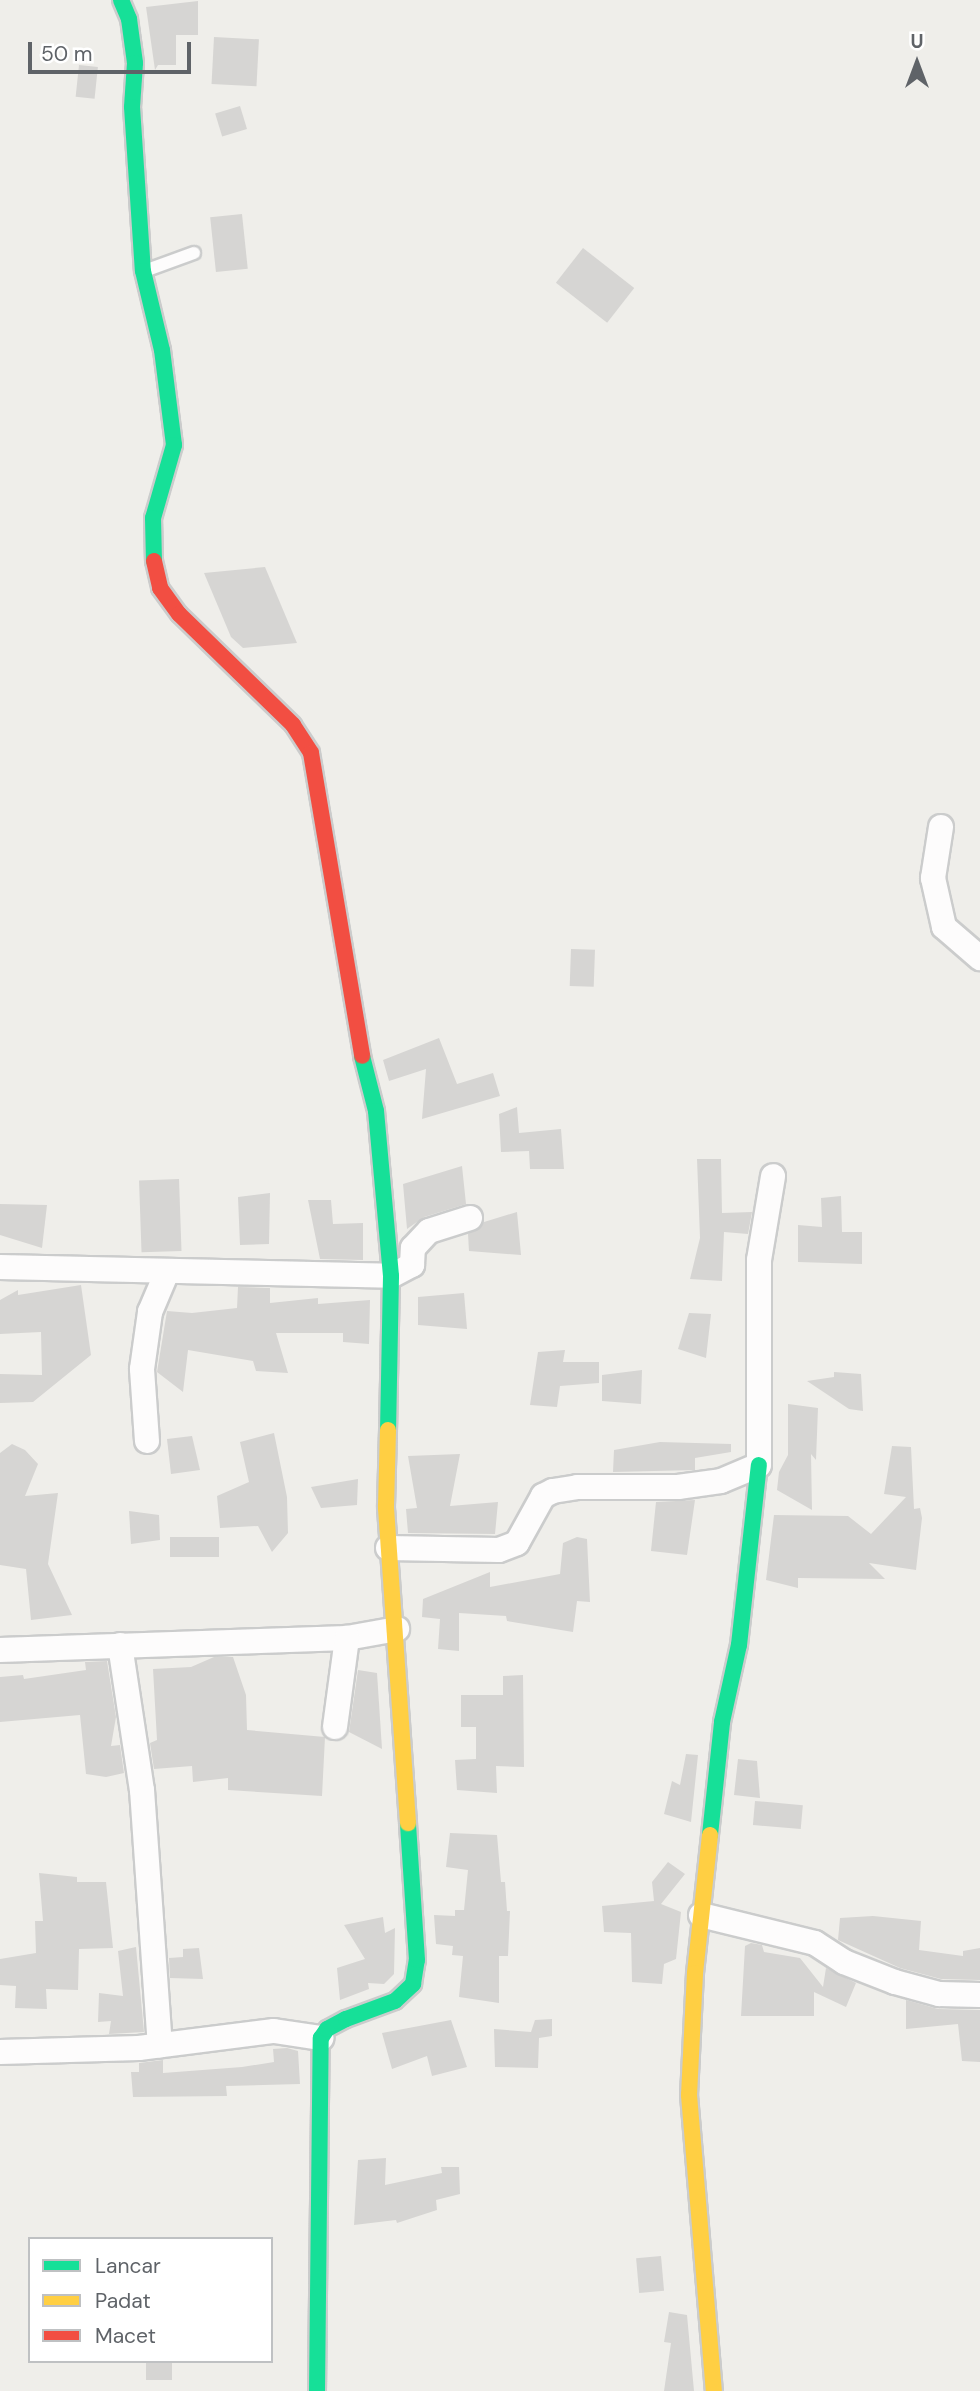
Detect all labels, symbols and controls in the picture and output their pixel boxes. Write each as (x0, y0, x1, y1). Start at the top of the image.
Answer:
scale bar (32, 28, 194, 72)
north arrow (882, 28, 952, 98)
text: U (910, 29, 924, 54)
text: 50 m (41, 40, 92, 68)
legend (28, 2237, 273, 2363)
text: Lancar (95, 2252, 161, 2280)
text: Padat (95, 2287, 151, 2315)
text: Macet (95, 2322, 156, 2350)

